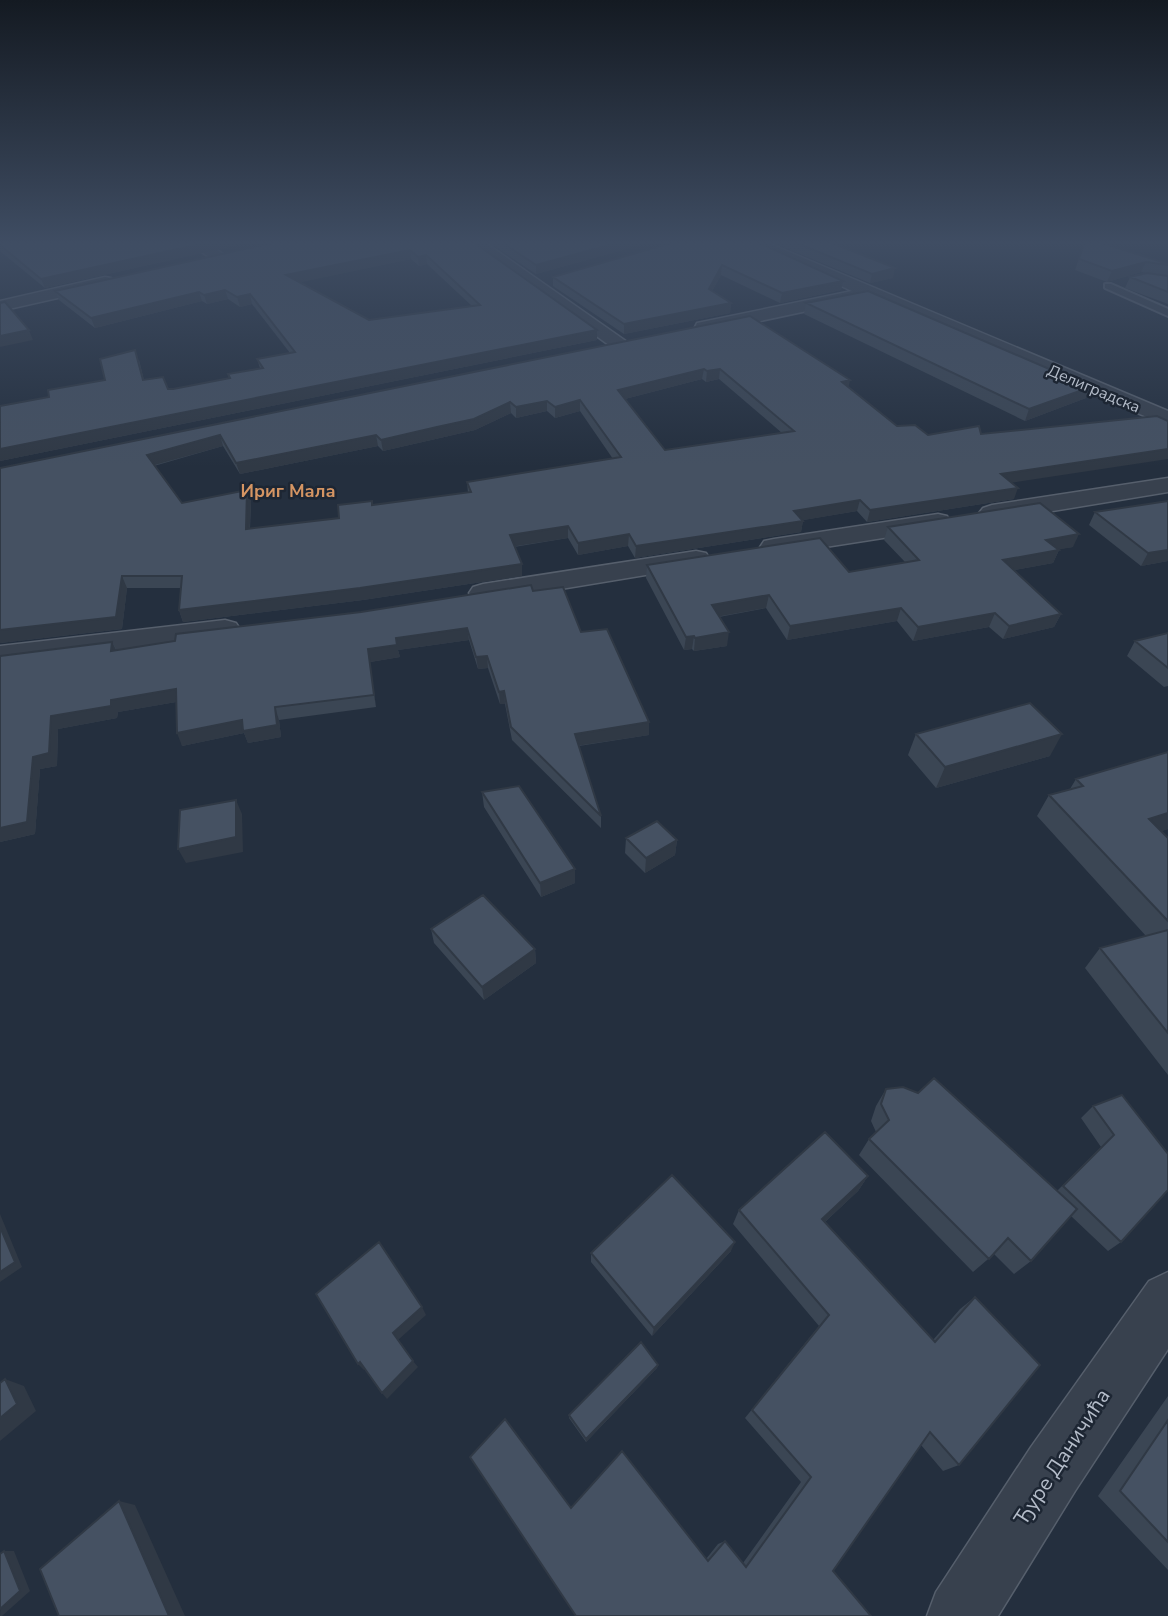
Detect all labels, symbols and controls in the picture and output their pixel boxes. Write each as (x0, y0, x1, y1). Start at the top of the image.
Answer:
street label: Делиградска (1044, 359, 1143, 418)
district label: Ириг Мала (240, 479, 336, 503)
street label: Ђуре Даничића (1007, 1383, 1117, 1531)

